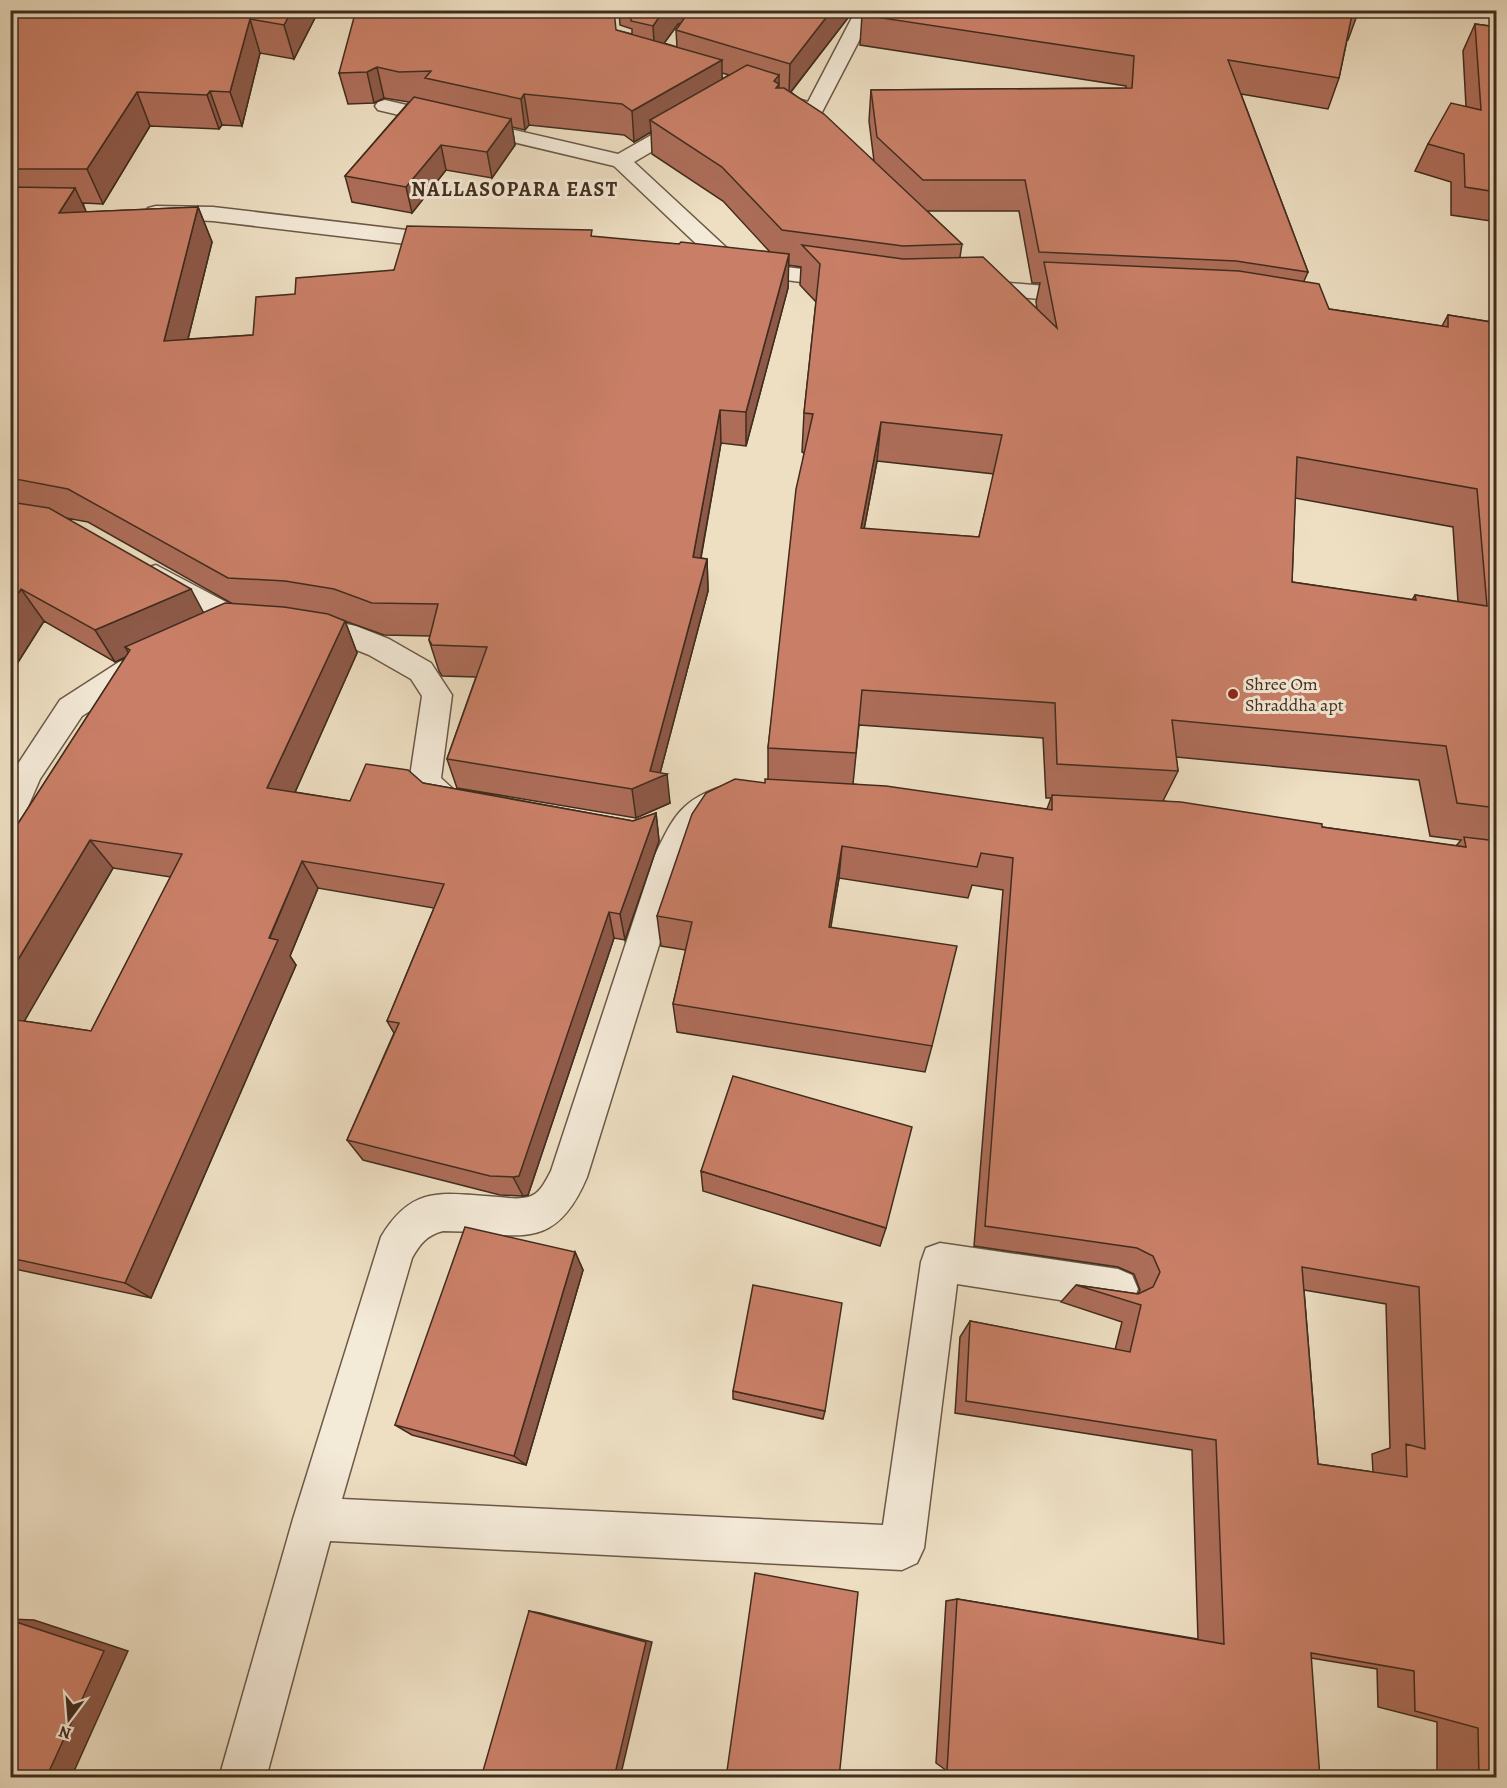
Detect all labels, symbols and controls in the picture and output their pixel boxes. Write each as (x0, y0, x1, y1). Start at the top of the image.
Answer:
district label: NALLASOPARA EAST (411, 176, 619, 203)
place label: Shree Om Shraddha apt (1245, 672, 1344, 717)
marker: Shree Om Shraddha apt (1226, 687, 1240, 701)
north arrow (39, 1689, 99, 1749)
text: N (56, 1720, 74, 1745)

